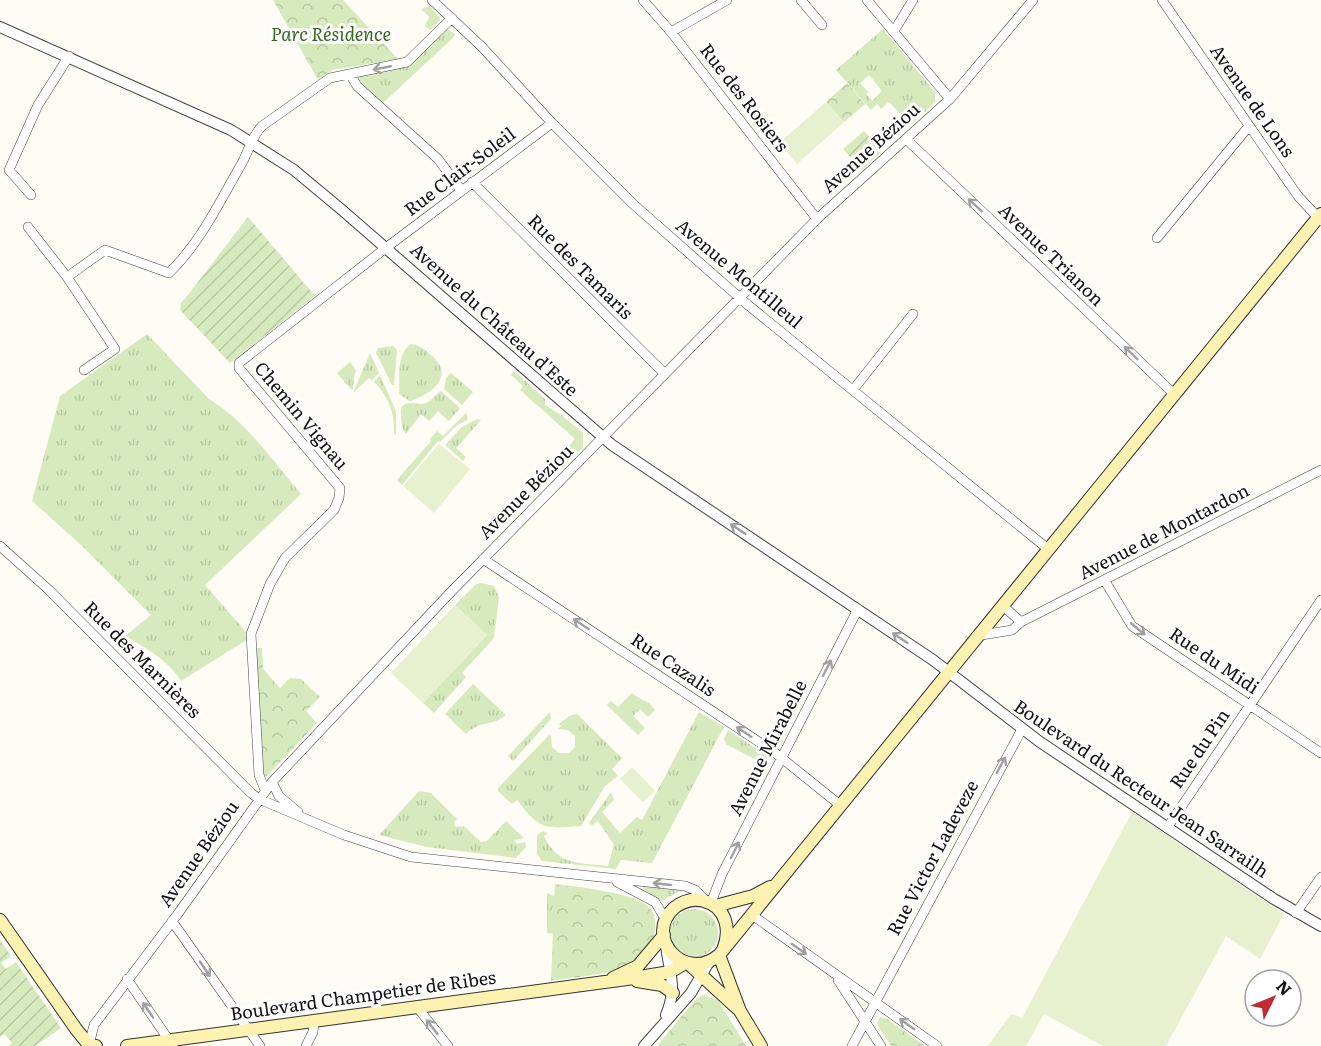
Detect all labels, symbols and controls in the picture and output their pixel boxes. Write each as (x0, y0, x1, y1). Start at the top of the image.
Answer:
park label: Parc Résidence (271, 20, 391, 47)
street label: Rue des Rosiers (694, 37, 796, 157)
street label: Avenue de Lons (1204, 38, 1302, 162)
one-way arrow (373, 63, 392, 74)
street label: Avenue Béziou (815, 95, 925, 199)
street label: Rue Clair-Soleil (398, 120, 520, 222)
street label: Avenue Trianon (993, 196, 1111, 312)
one-way arrow (967, 197, 982, 212)
street label: Rue des Tamaris (522, 207, 640, 325)
street label: Avenue Montilleul (671, 212, 809, 334)
street label: Avenue du Château d'Este (405, 236, 585, 402)
one-way arrow (1124, 346, 1139, 361)
street label: Chemin Vignau (249, 355, 356, 475)
street label: Avenue Béziou (471, 437, 579, 545)
street label: Avenue de Montardon (1073, 476, 1253, 585)
one-way arrow (731, 523, 747, 535)
street label: Rue des Marnières (78, 594, 208, 724)
one-way arrow (573, 618, 590, 630)
street label: Rue du Midi (1164, 620, 1265, 700)
one-way arrow (1130, 622, 1146, 635)
street label: Rue Cazalis (626, 625, 722, 702)
one-way arrow (893, 632, 909, 644)
one-way arrow (822, 659, 834, 677)
street label: Avenue Mirabelle (721, 675, 813, 820)
street label: Boulevard du Recteur Jean Sarrailh (1009, 692, 1275, 884)
street label: Rue du Pin (1162, 703, 1235, 793)
one-way arrow (735, 725, 752, 738)
one-way arrow (995, 757, 1007, 774)
street label: Rue Victor Ladeveze (879, 775, 984, 940)
street label: Avenue Béziou (151, 794, 245, 912)
one-way arrow (729, 841, 741, 859)
one-way arrow (652, 878, 672, 889)
one-way arrow (791, 943, 807, 955)
one-way arrow (199, 961, 212, 978)
street label: Boulevard Champetier de Ribes (228, 962, 497, 1027)
north arrow (1243, 968, 1303, 1028)
text: N (1271, 974, 1298, 1000)
one-way arrow (142, 1002, 154, 1018)
one-way arrow (899, 1018, 915, 1030)
one-way arrow (426, 1019, 439, 1035)

